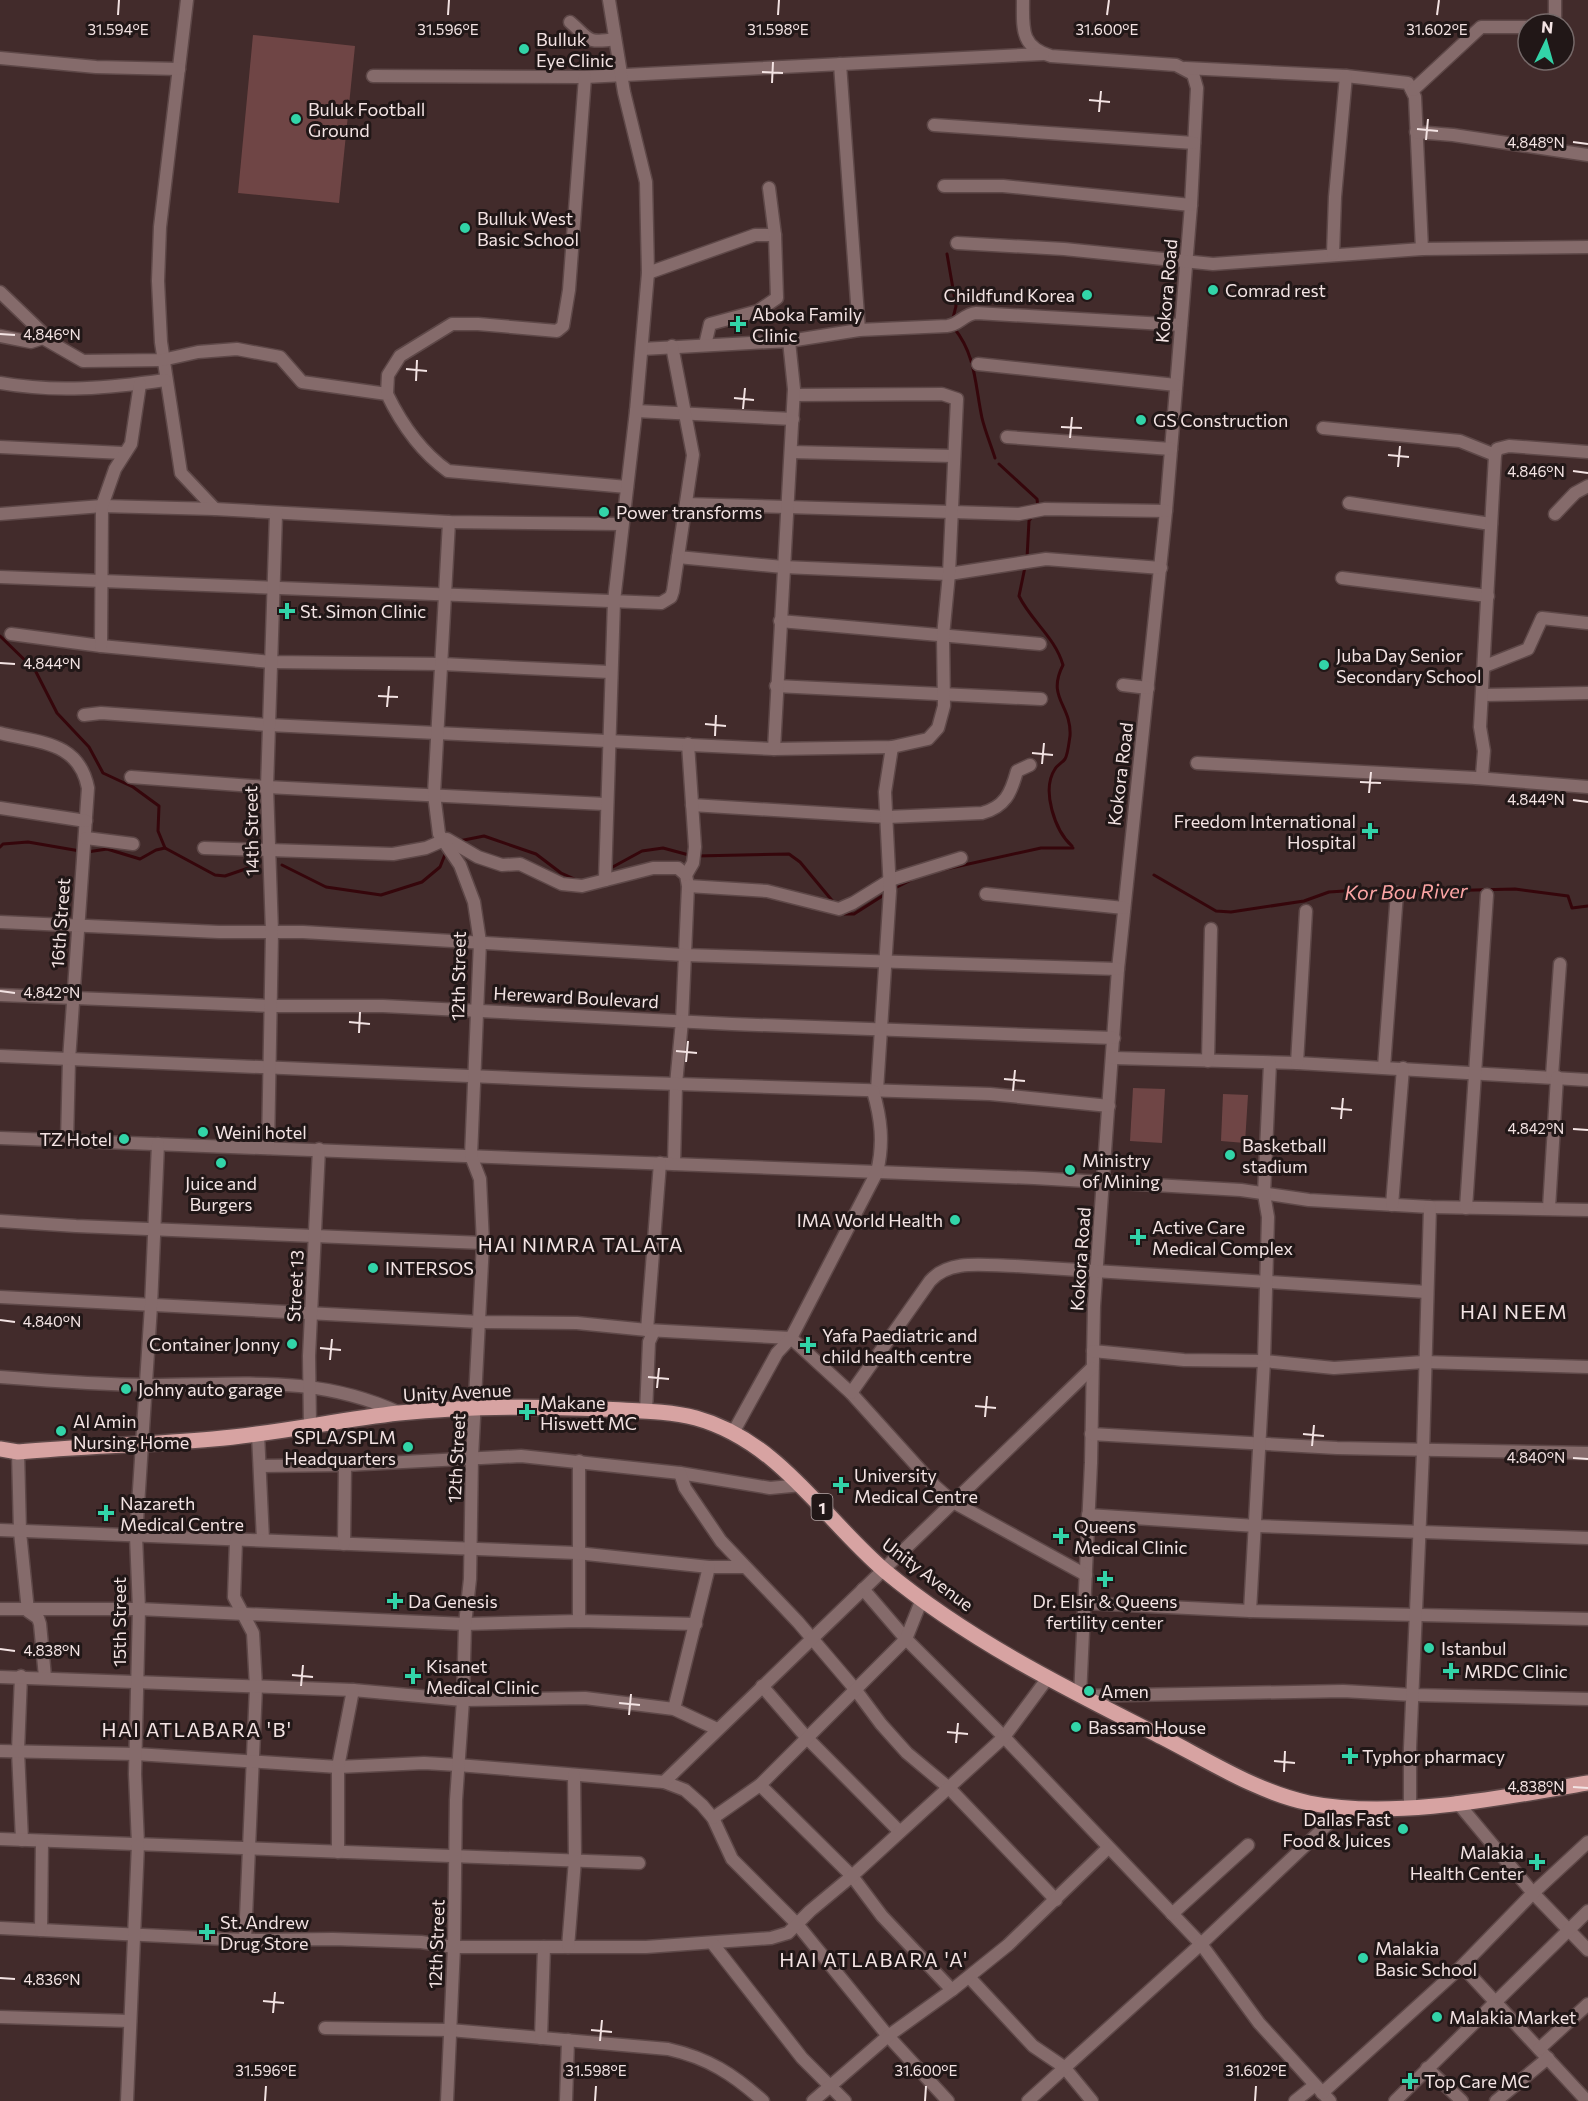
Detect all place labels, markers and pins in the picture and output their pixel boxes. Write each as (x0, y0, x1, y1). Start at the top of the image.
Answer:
place label: Bulluk Eye Clinic (536, 28, 614, 71)
marker: Bulluk Eye Clinic (517, 42, 531, 56)
place label: Buluk Football Ground (308, 98, 425, 141)
marker: Buluk Football Ground (289, 112, 303, 126)
place label: Bulluk West Basic School (477, 207, 579, 250)
marker: Bulluk West Basic School (458, 221, 472, 235)
place label: Comrad rest (1225, 279, 1326, 301)
marker: Comrad rest (1206, 283, 1220, 297)
place label: Childfund Korea (943, 284, 1075, 306)
marker: Childfund Korea (1080, 288, 1094, 302)
place label: Aboka Family Clinic (752, 303, 862, 346)
marker: Aboka Family Clinic (729, 315, 747, 333)
place label: GS Construction (1153, 409, 1288, 431)
marker: GS Construction (1134, 413, 1148, 427)
place label: Power transforms (616, 501, 762, 523)
marker: Power transforms (597, 505, 611, 519)
place label: St. Simon Clinic (300, 600, 426, 622)
marker: St. Simon Clinic (278, 602, 296, 620)
place label: Juba Day Senior Secondary School (1336, 644, 1482, 687)
marker: Juba Day Senior Secondary School (1317, 658, 1331, 672)
place label: Freedom International Hospital (1174, 810, 1356, 853)
marker: Freedom International Hospital (1361, 822, 1379, 840)
place label: Weini hotel (215, 1121, 307, 1143)
marker: Weini hotel (196, 1125, 210, 1139)
place label: TZ Hotel (39, 1128, 112, 1150)
marker: TZ Hotel (117, 1132, 131, 1146)
place label: Basketball stadium (1242, 1134, 1327, 1177)
marker: Basketball stadium (1223, 1148, 1237, 1162)
place label: Ministry of Mining (1082, 1149, 1160, 1192)
marker: Juice and Burgers (214, 1156, 228, 1170)
marker: Ministry of Mining (1063, 1163, 1077, 1177)
place label: Juice and Burgers (185, 1172, 257, 1215)
place label: IMA World Health (797, 1209, 943, 1231)
marker: IMA World Health (948, 1213, 962, 1227)
place label: Active Care Medical Complex (1152, 1216, 1294, 1259)
marker: Active Care Medical Complex (1129, 1228, 1147, 1246)
place label: INTERSOS (385, 1257, 474, 1279)
marker: INTERSOS (366, 1261, 380, 1275)
place label: Yafa Paediatric and child health centre (822, 1324, 977, 1367)
place label: Container Jonny (149, 1333, 280, 1355)
marker: Yafa Paediatric and child health centre (799, 1336, 817, 1354)
marker: Container Jonny (285, 1337, 299, 1351)
place label: Johny auto garage (138, 1378, 283, 1400)
marker: Johny auto garage (119, 1382, 133, 1396)
place label: Makane Hiswett MC (540, 1391, 637, 1434)
marker: Makane Hiswett MC (518, 1403, 536, 1421)
place label: Al Amin Nursing Home (73, 1410, 189, 1453)
marker: Al Amin Nursing Home (54, 1424, 68, 1438)
place label: SPLA/SPLM Headquarters (284, 1426, 396, 1469)
marker: SPLA/SPLM Headquarters (401, 1440, 415, 1454)
place label: University Medical Centre (854, 1464, 978, 1507)
marker: University Medical Centre (832, 1476, 850, 1494)
place label: Nazareth Medical Centre (120, 1492, 244, 1535)
marker: Nazareth Medical Centre (97, 1504, 115, 1522)
place label: Queens Medical Clinic (1074, 1515, 1188, 1558)
marker: Queens Medical Clinic (1052, 1527, 1070, 1545)
marker: Dr. Elsir & Queens fertility center (1096, 1570, 1114, 1588)
place label: Da Genesis (408, 1590, 498, 1612)
place label: Dr. Elsir & Queens fertility center (1033, 1590, 1177, 1633)
marker: Da Genesis (386, 1592, 404, 1610)
place label: Istanbul (1441, 1637, 1507, 1659)
marker: Istanbul (1422, 1641, 1436, 1655)
place label: Kisanet Medical Clinic (426, 1655, 540, 1698)
place label: MRDC Clinic (1464, 1660, 1568, 1682)
marker: MRDC Clinic (1442, 1662, 1460, 1680)
marker: Kisanet Medical Clinic (404, 1667, 422, 1685)
place label: Amen (1101, 1680, 1149, 1702)
marker: Amen (1082, 1684, 1096, 1698)
place label: Bassam House (1088, 1716, 1206, 1738)
marker: Bassam House (1069, 1720, 1083, 1734)
place label: Typhor pharmacy (1362, 1745, 1505, 1767)
marker: Typhor pharmacy (1343, 1749, 1357, 1763)
place label: Dallas Fast Food & Juices (1283, 1808, 1391, 1851)
marker: Dallas Fast Food & Juices (1396, 1822, 1410, 1836)
place label: Malakia Health Center (1410, 1841, 1524, 1884)
marker: Malakia Health Center (1528, 1853, 1546, 1871)
place label: St. Andrew Drug Store (220, 1911, 309, 1954)
marker: St. Andrew Drug Store (198, 1923, 216, 1941)
place label: Malakia Basic School (1375, 1937, 1477, 1980)
marker: Malakia Basic School (1356, 1951, 1370, 1965)
place label: Malakia Market (1449, 2006, 1576, 2028)
marker: Malakia Market (1430, 2010, 1444, 2024)
place label: Top Care MC (1424, 2070, 1530, 2092)
marker: Top Care MC (1401, 2072, 1419, 2090)

